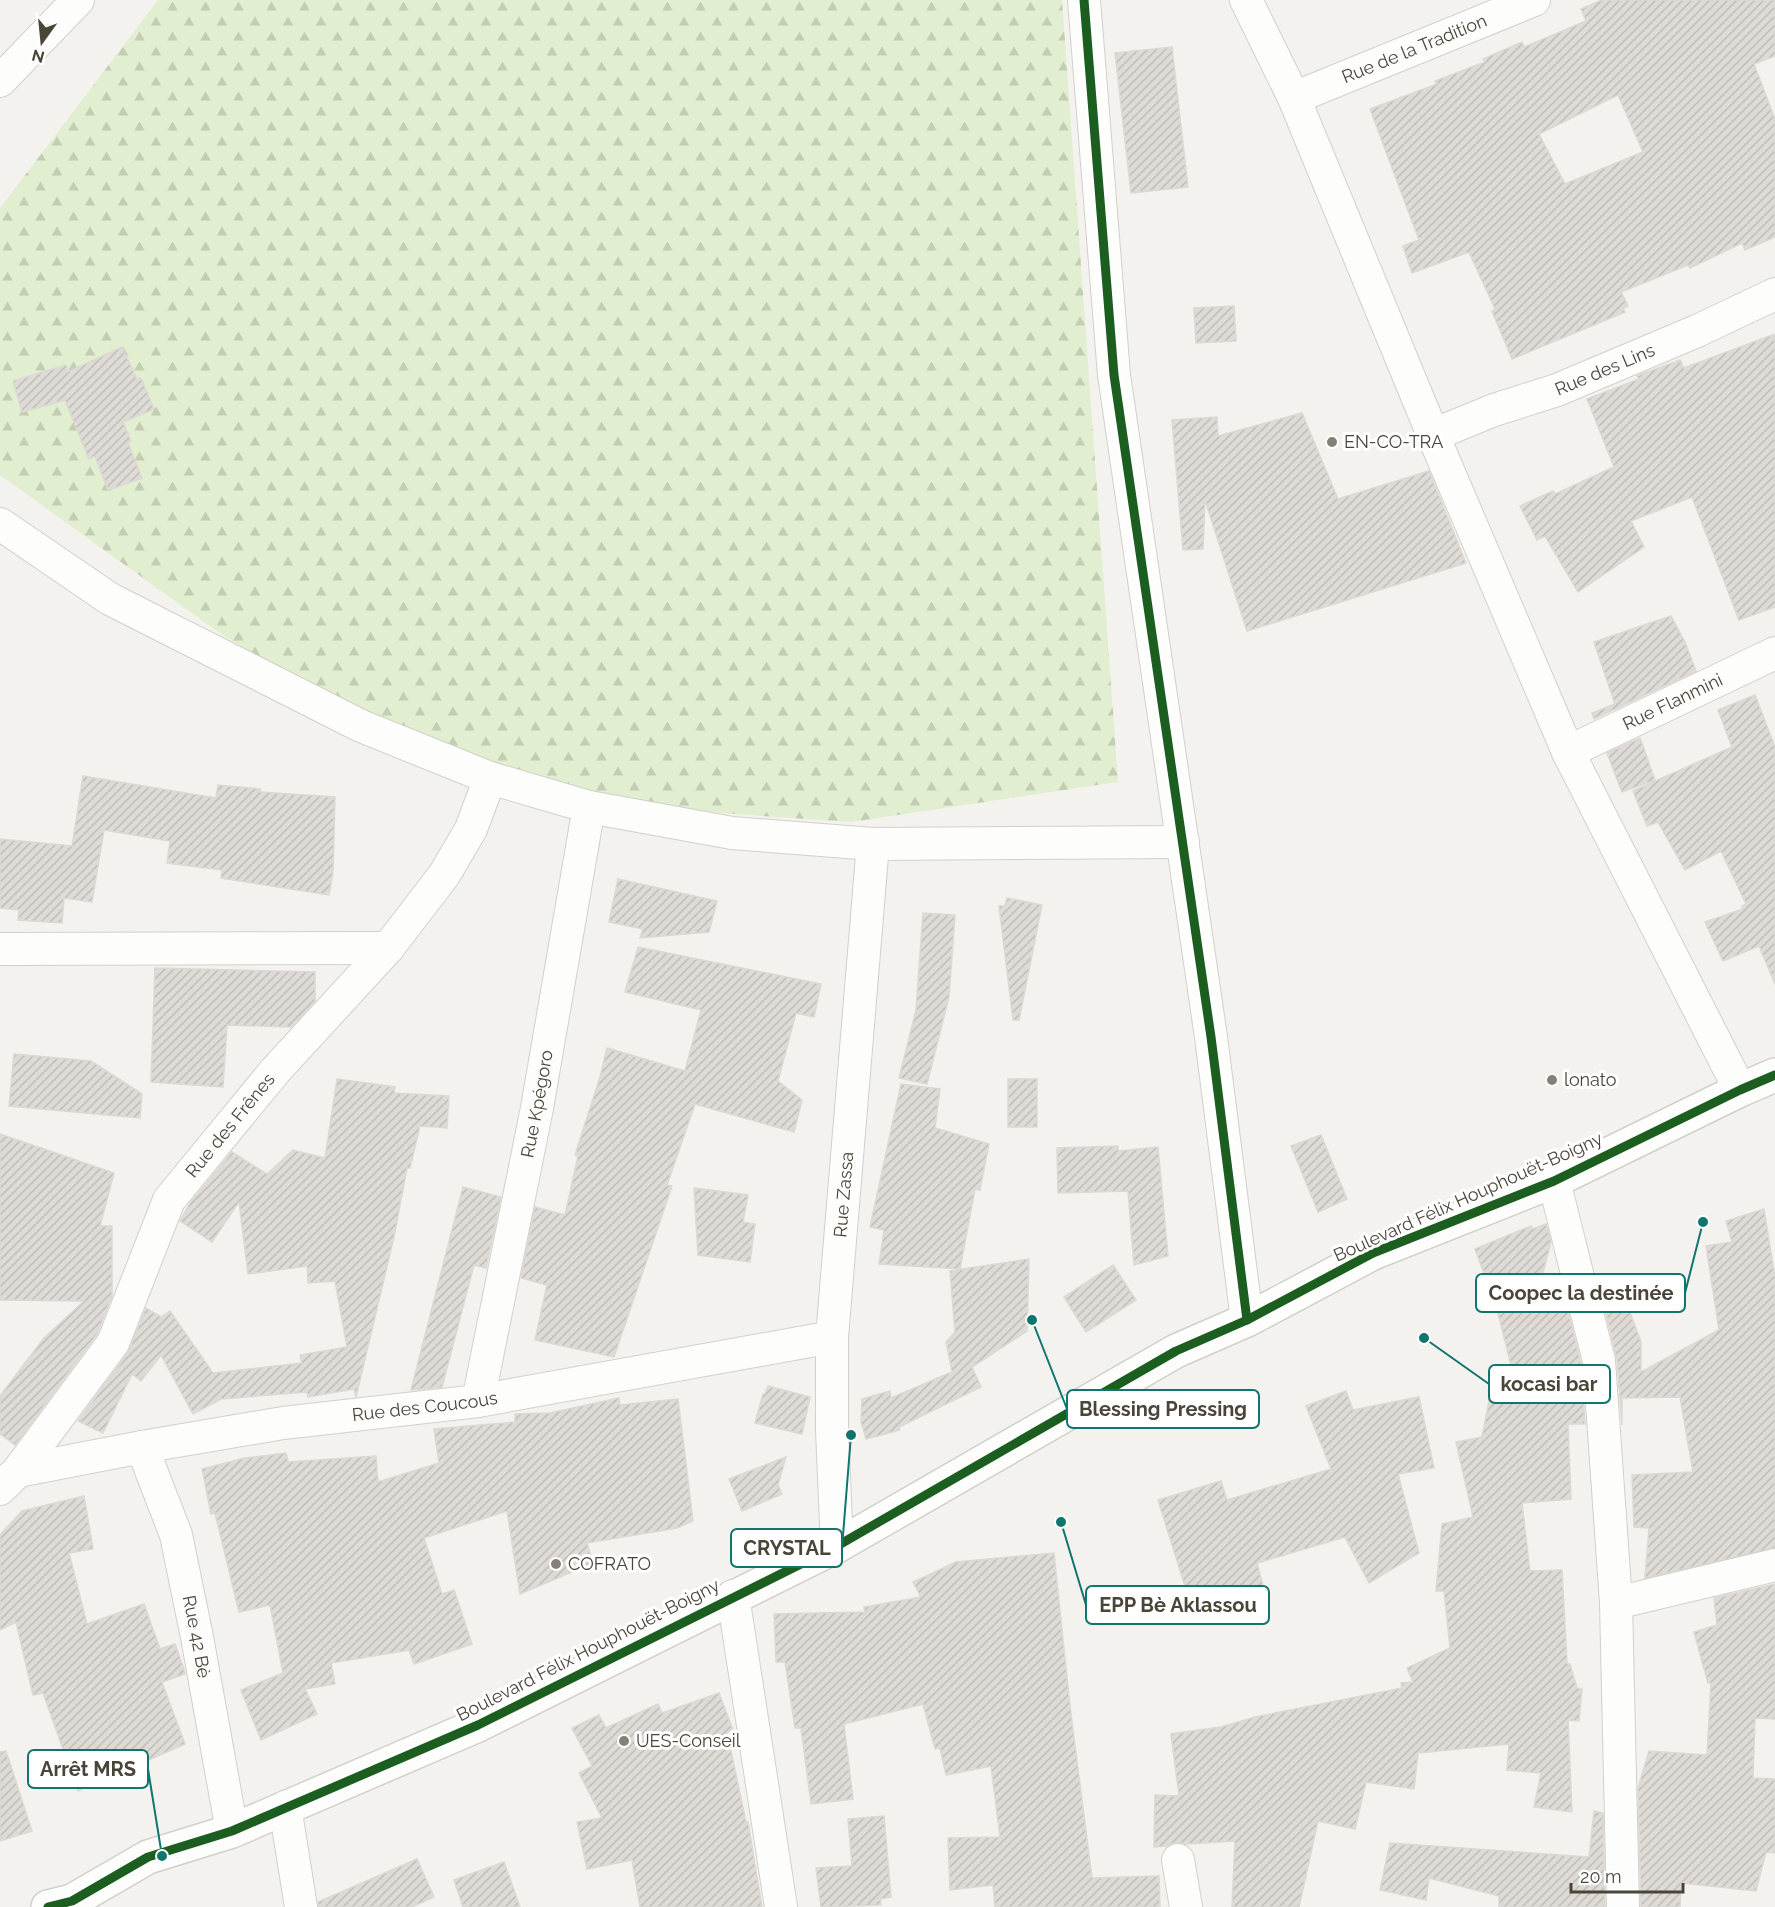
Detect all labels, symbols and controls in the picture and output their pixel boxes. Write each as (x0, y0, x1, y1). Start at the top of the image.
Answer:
street label: Rue de la Tradition (1339, 9, 1490, 87)
north arrow (12, 12, 72, 72)
text: N (30, 45, 47, 67)
street label: Rue des Lins (1552, 339, 1658, 400)
place label: EN-CO-TRA (1344, 431, 1443, 452)
marker: EN-CO-TRA (1325, 435, 1339, 449)
street label: Rue Flanmini (1619, 669, 1726, 734)
street label: Rue Kpégoro (516, 1048, 557, 1160)
street label: Rue des Frênes (181, 1068, 279, 1182)
place label: lonato (1564, 1069, 1617, 1090)
marker: lonato (1545, 1073, 1559, 1087)
street label: Boulevard Félix Houphouët-Boigny (1330, 1127, 1606, 1266)
street label: Rue Zassa (829, 1151, 857, 1238)
callout: Coopec la destinée (1476, 1274, 1685, 1312)
text: Coopec la destinée (1489, 1281, 1673, 1305)
callout: kocasi bar (1489, 1365, 1610, 1403)
text: kocasi bar (1500, 1372, 1598, 1396)
street label: Rue des Coucous (351, 1387, 499, 1425)
callout: Blessing Pressing (1067, 1390, 1259, 1428)
text: Blessing Pressing (1079, 1397, 1247, 1421)
callout: CRYSTAL (731, 1529, 842, 1567)
text: CRYSTAL (743, 1536, 831, 1560)
place label: COFRATO (568, 1553, 651, 1574)
marker: COFRATO (549, 1557, 563, 1571)
street label: Boulevard Félix Houphouët-Boigny (453, 1574, 723, 1725)
callout: EPP Bè Aklassou (1086, 1586, 1269, 1624)
street label: Rue 42 Bè (179, 1593, 215, 1680)
text: EPP Bè Aklassou (1099, 1593, 1257, 1617)
place label: UES-Conseil (636, 1730, 741, 1751)
marker: UES-Conseil (617, 1734, 631, 1748)
callout: Arrêt MRS (28, 1750, 148, 1788)
text: Arrêt MRS (40, 1757, 136, 1781)
scale bar (1571, 1856, 1684, 1894)
text: 20 m (1580, 1866, 1622, 1887)

